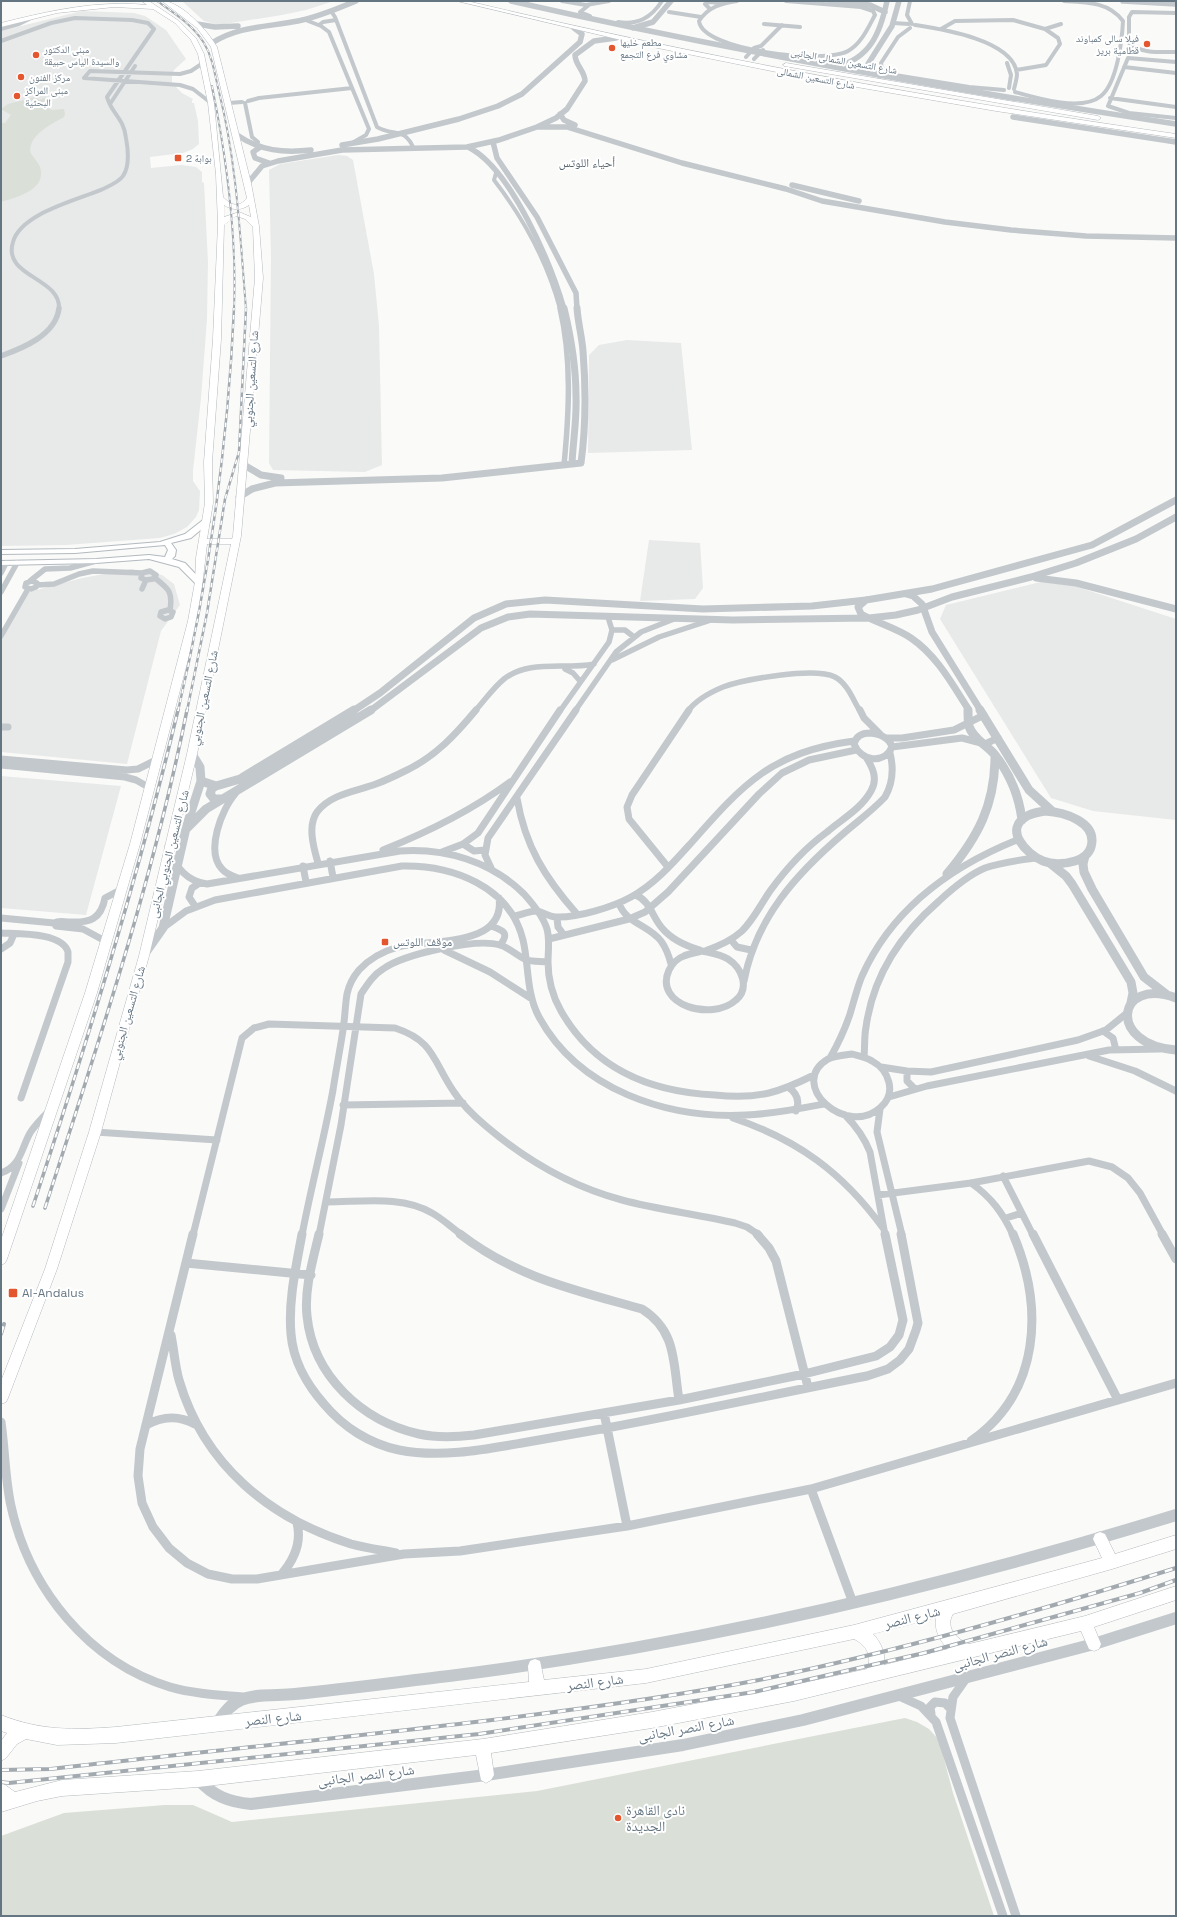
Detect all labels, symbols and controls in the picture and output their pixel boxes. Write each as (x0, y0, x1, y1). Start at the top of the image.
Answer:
place label: فيلا سالى كمباوند قطامية بريز (1076, 32, 1139, 57)
place label: مطعم خليها مشاوي فرع التجمع (620, 36, 688, 62)
marker: فيلا سالى كمباوند قطامية بريز (1142, 39, 1152, 49)
place label: مبنى الدكتور والسيدة الياس حبيقة (43, 43, 120, 68)
marker: مطعم خليها مشاوي فرع التجمع (607, 43, 617, 53)
street label: شارع التسعين الشمالى الجانبى (790, 45, 899, 77)
marker: مبنى الدكتور والسيدة الياس حبيقة (31, 50, 41, 60)
street label: شارع التسعين الشمالى (776, 64, 857, 92)
place label: مركز الفنون (29, 71, 71, 84)
marker: مركز الفنون (16, 72, 26, 82)
place label: مبنى المراكز البحثية (24, 84, 69, 109)
marker: مبنى المراكز البحثية (12, 91, 22, 101)
place label: بوابة 2 (186, 152, 212, 165)
marker: بوابة 2 (173, 153, 183, 163)
district label: أحياء اللوتس (559, 155, 615, 171)
street label: شارع التسعين الجنوبي (240, 330, 264, 428)
street label: شارع التسعين الجنوبي (186, 649, 224, 748)
street label: شارع التسعين الجنوبي الجانبى (145, 788, 195, 920)
place label: موقف اللوتس (393, 934, 452, 950)
marker: موقف اللوتس (380, 937, 390, 947)
street label: شارع التسعين الجنوبي (107, 964, 151, 1062)
place label: Al-Andalus (22, 1285, 84, 1301)
marker: Al-Andalus (7, 1287, 19, 1299)
street label: شارع النصر (881, 1601, 942, 1634)
street label: شارع النصر الجانبى (951, 1632, 1050, 1675)
street label: شارع النصر (565, 1670, 625, 1696)
street label: شارع النصر (243, 1706, 302, 1731)
street label: شارع النصر الجانبى (636, 1711, 736, 1746)
street label: شارع النصر الجانبى (317, 1760, 416, 1791)
place label: نادى القاهرة الجديدة (626, 1801, 685, 1835)
marker: نادى القاهرة الجديدة (613, 1813, 623, 1823)

